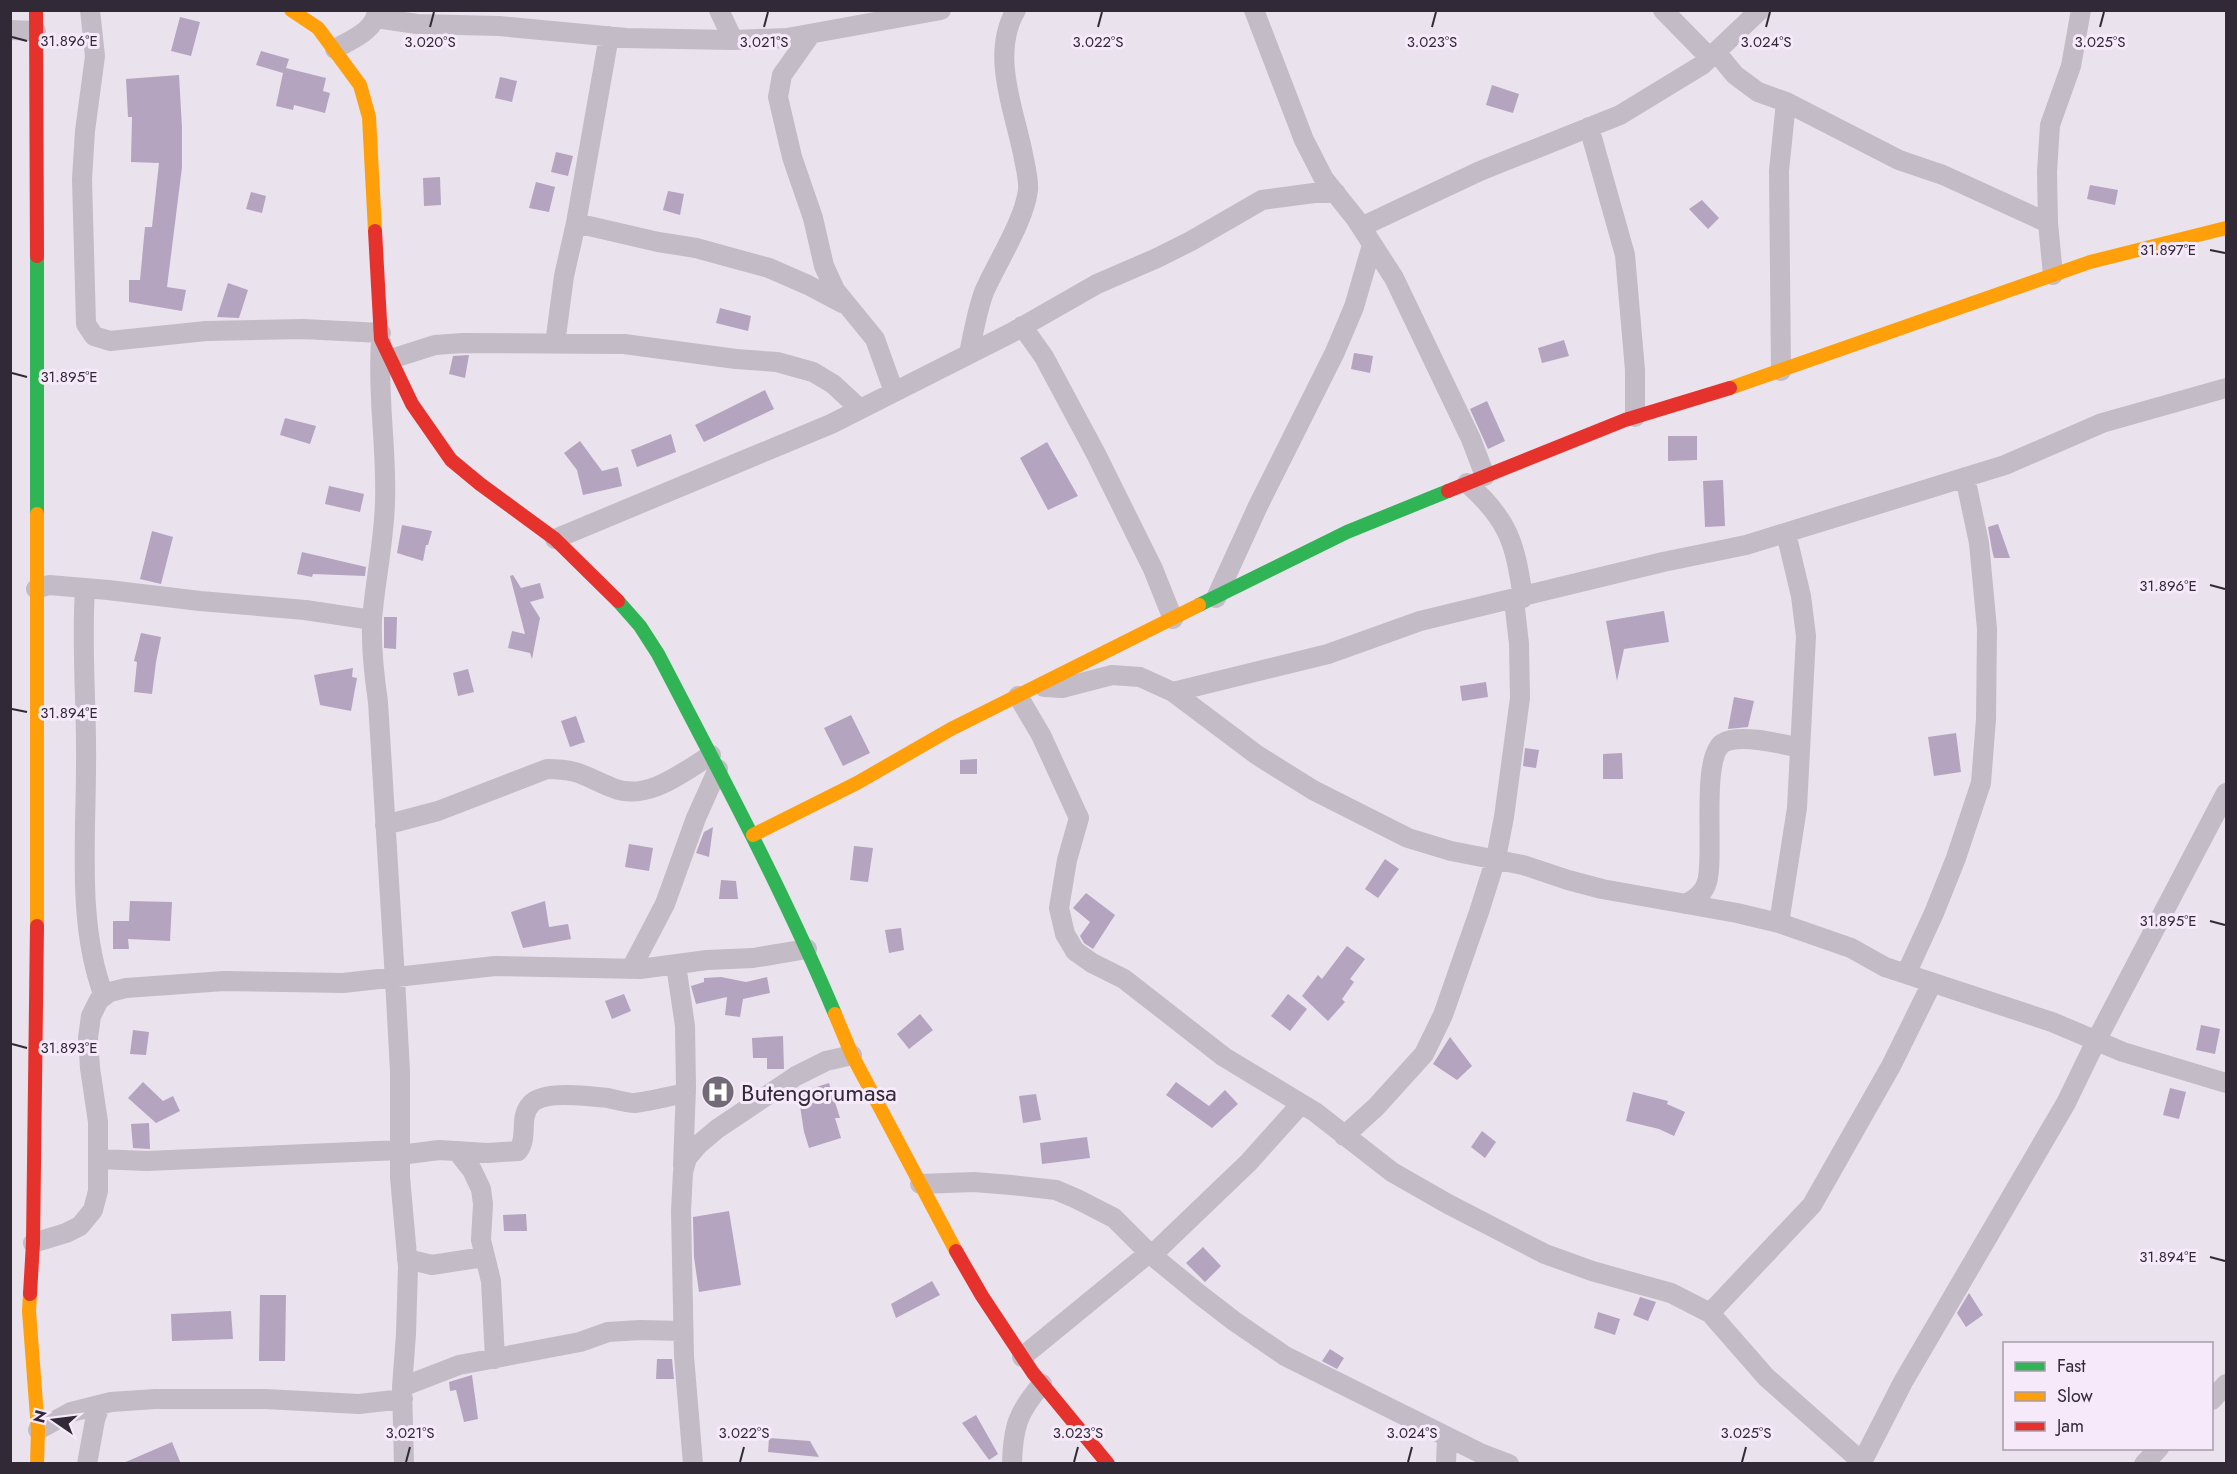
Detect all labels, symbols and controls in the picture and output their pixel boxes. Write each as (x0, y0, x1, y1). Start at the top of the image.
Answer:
text: 31.896°E (40, 30, 98, 52)
text: 3.020°S (404, 31, 456, 53)
text: 3.021°S (739, 31, 789, 53)
text: 3.022°S (1073, 31, 1123, 53)
text: 3.023°S (1407, 31, 1457, 53)
text: 3.024°S (1740, 31, 1792, 53)
text: 3.025°S (2075, 31, 2125, 53)
text: 31.897°E (2140, 239, 2196, 261)
text: 31.895°E (40, 366, 98, 388)
text: 31.896°E (2139, 575, 2197, 597)
text: 31.894°E (40, 702, 98, 724)
text: 31.895°E (2139, 910, 2197, 932)
text: 31.893°E (41, 1037, 97, 1059)
hospital icon: Butengorumasa (700, 1074, 736, 1110)
place label: Butengorumasa (741, 1075, 897, 1110)
text: 31.894°E (2139, 1246, 2197, 1268)
legend (2003, 1342, 2213, 1450)
text: Fast (2057, 1353, 2086, 1379)
text: Slow (2057, 1383, 2094, 1409)
north arrow (24, 1390, 84, 1450)
text: N (27, 1408, 53, 1425)
text: Jam (2055, 1413, 2084, 1439)
text: 3.021°S (385, 1422, 435, 1444)
text: 3.022°S (719, 1422, 769, 1444)
text: 3.023°S (1053, 1422, 1103, 1444)
text: 3.024°S (1386, 1422, 1438, 1444)
text: 3.025°S (1721, 1422, 1771, 1444)

